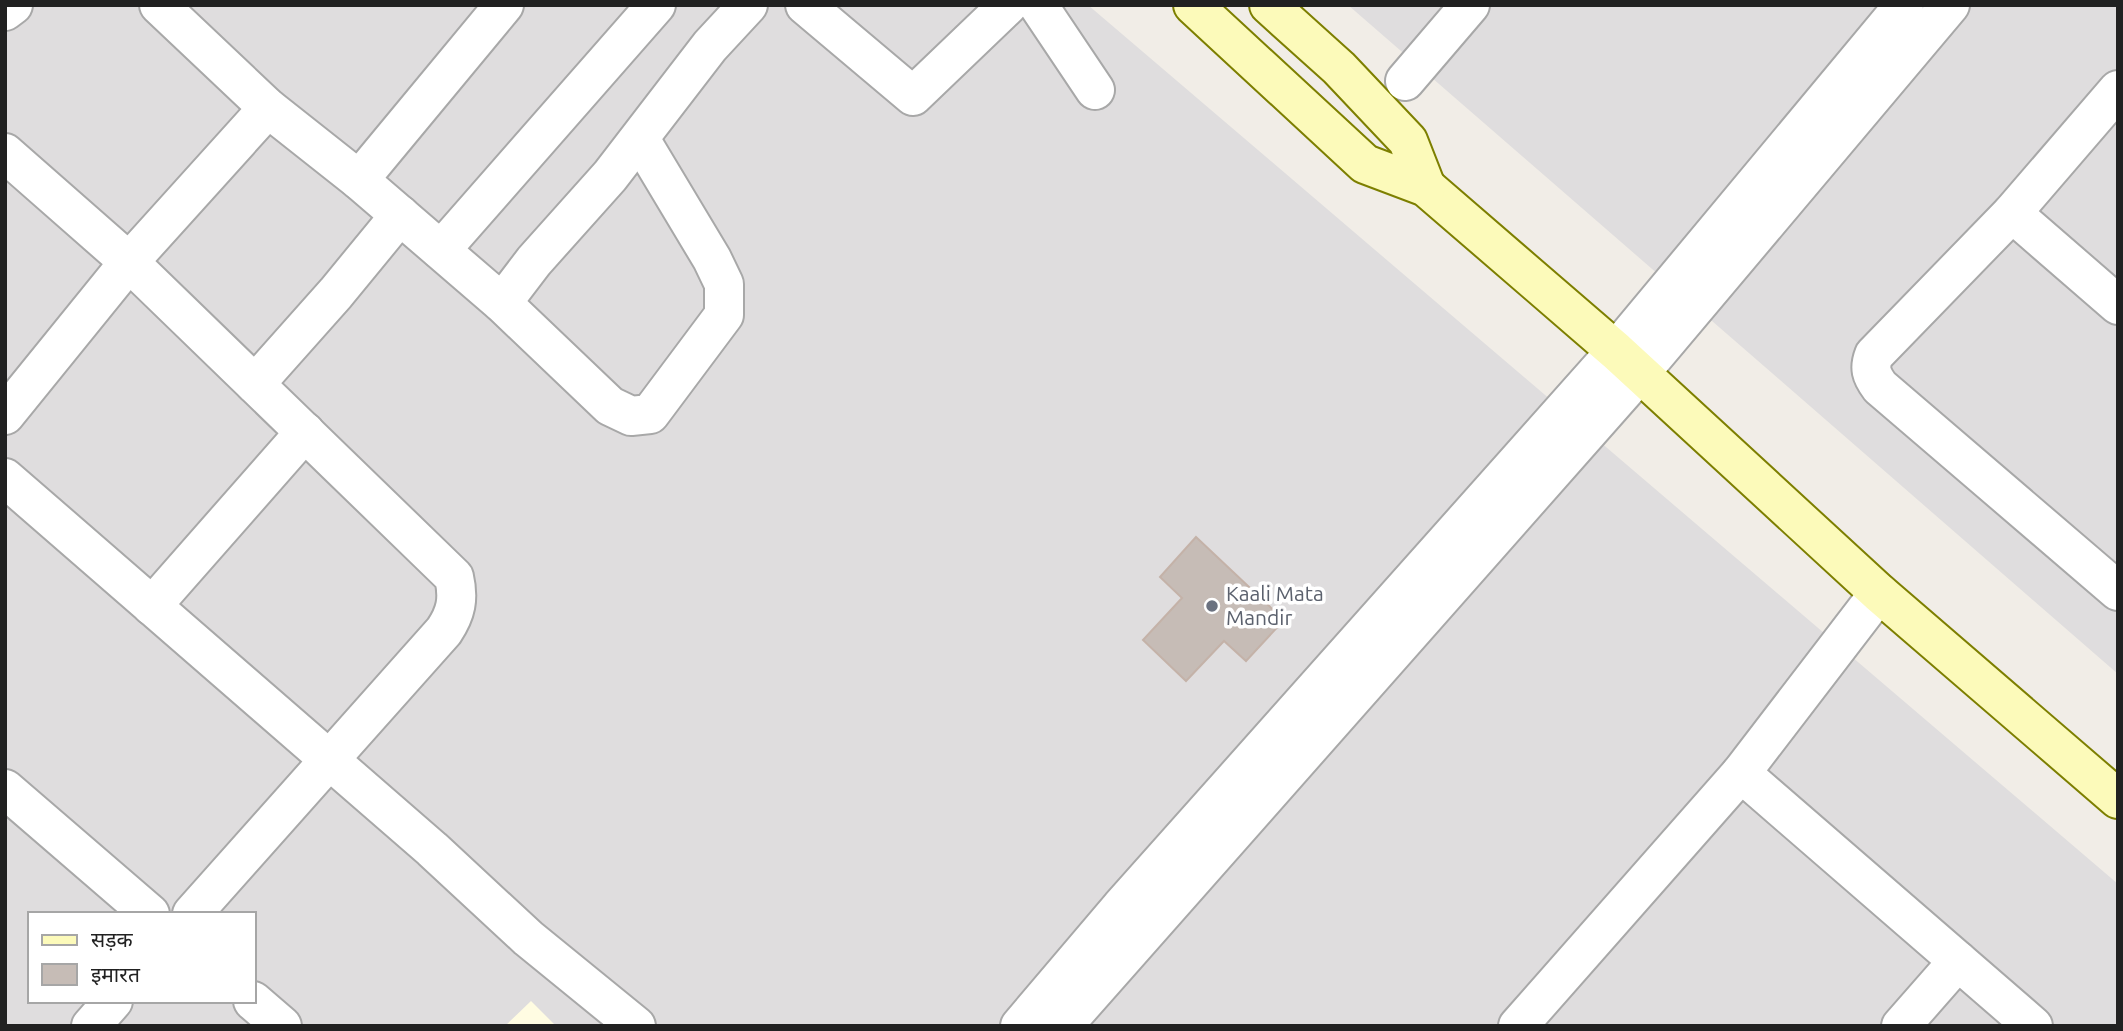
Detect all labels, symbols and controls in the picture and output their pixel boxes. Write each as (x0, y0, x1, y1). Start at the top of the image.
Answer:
place label: Kaali Mata Mandir (1226, 581, 1324, 629)
marker: Kaali Mata Mandir (1204, 598, 1220, 614)
legend (28, 912, 256, 1003)
text: सड़क (91, 927, 133, 951)
text: इमारत (91, 962, 141, 986)

